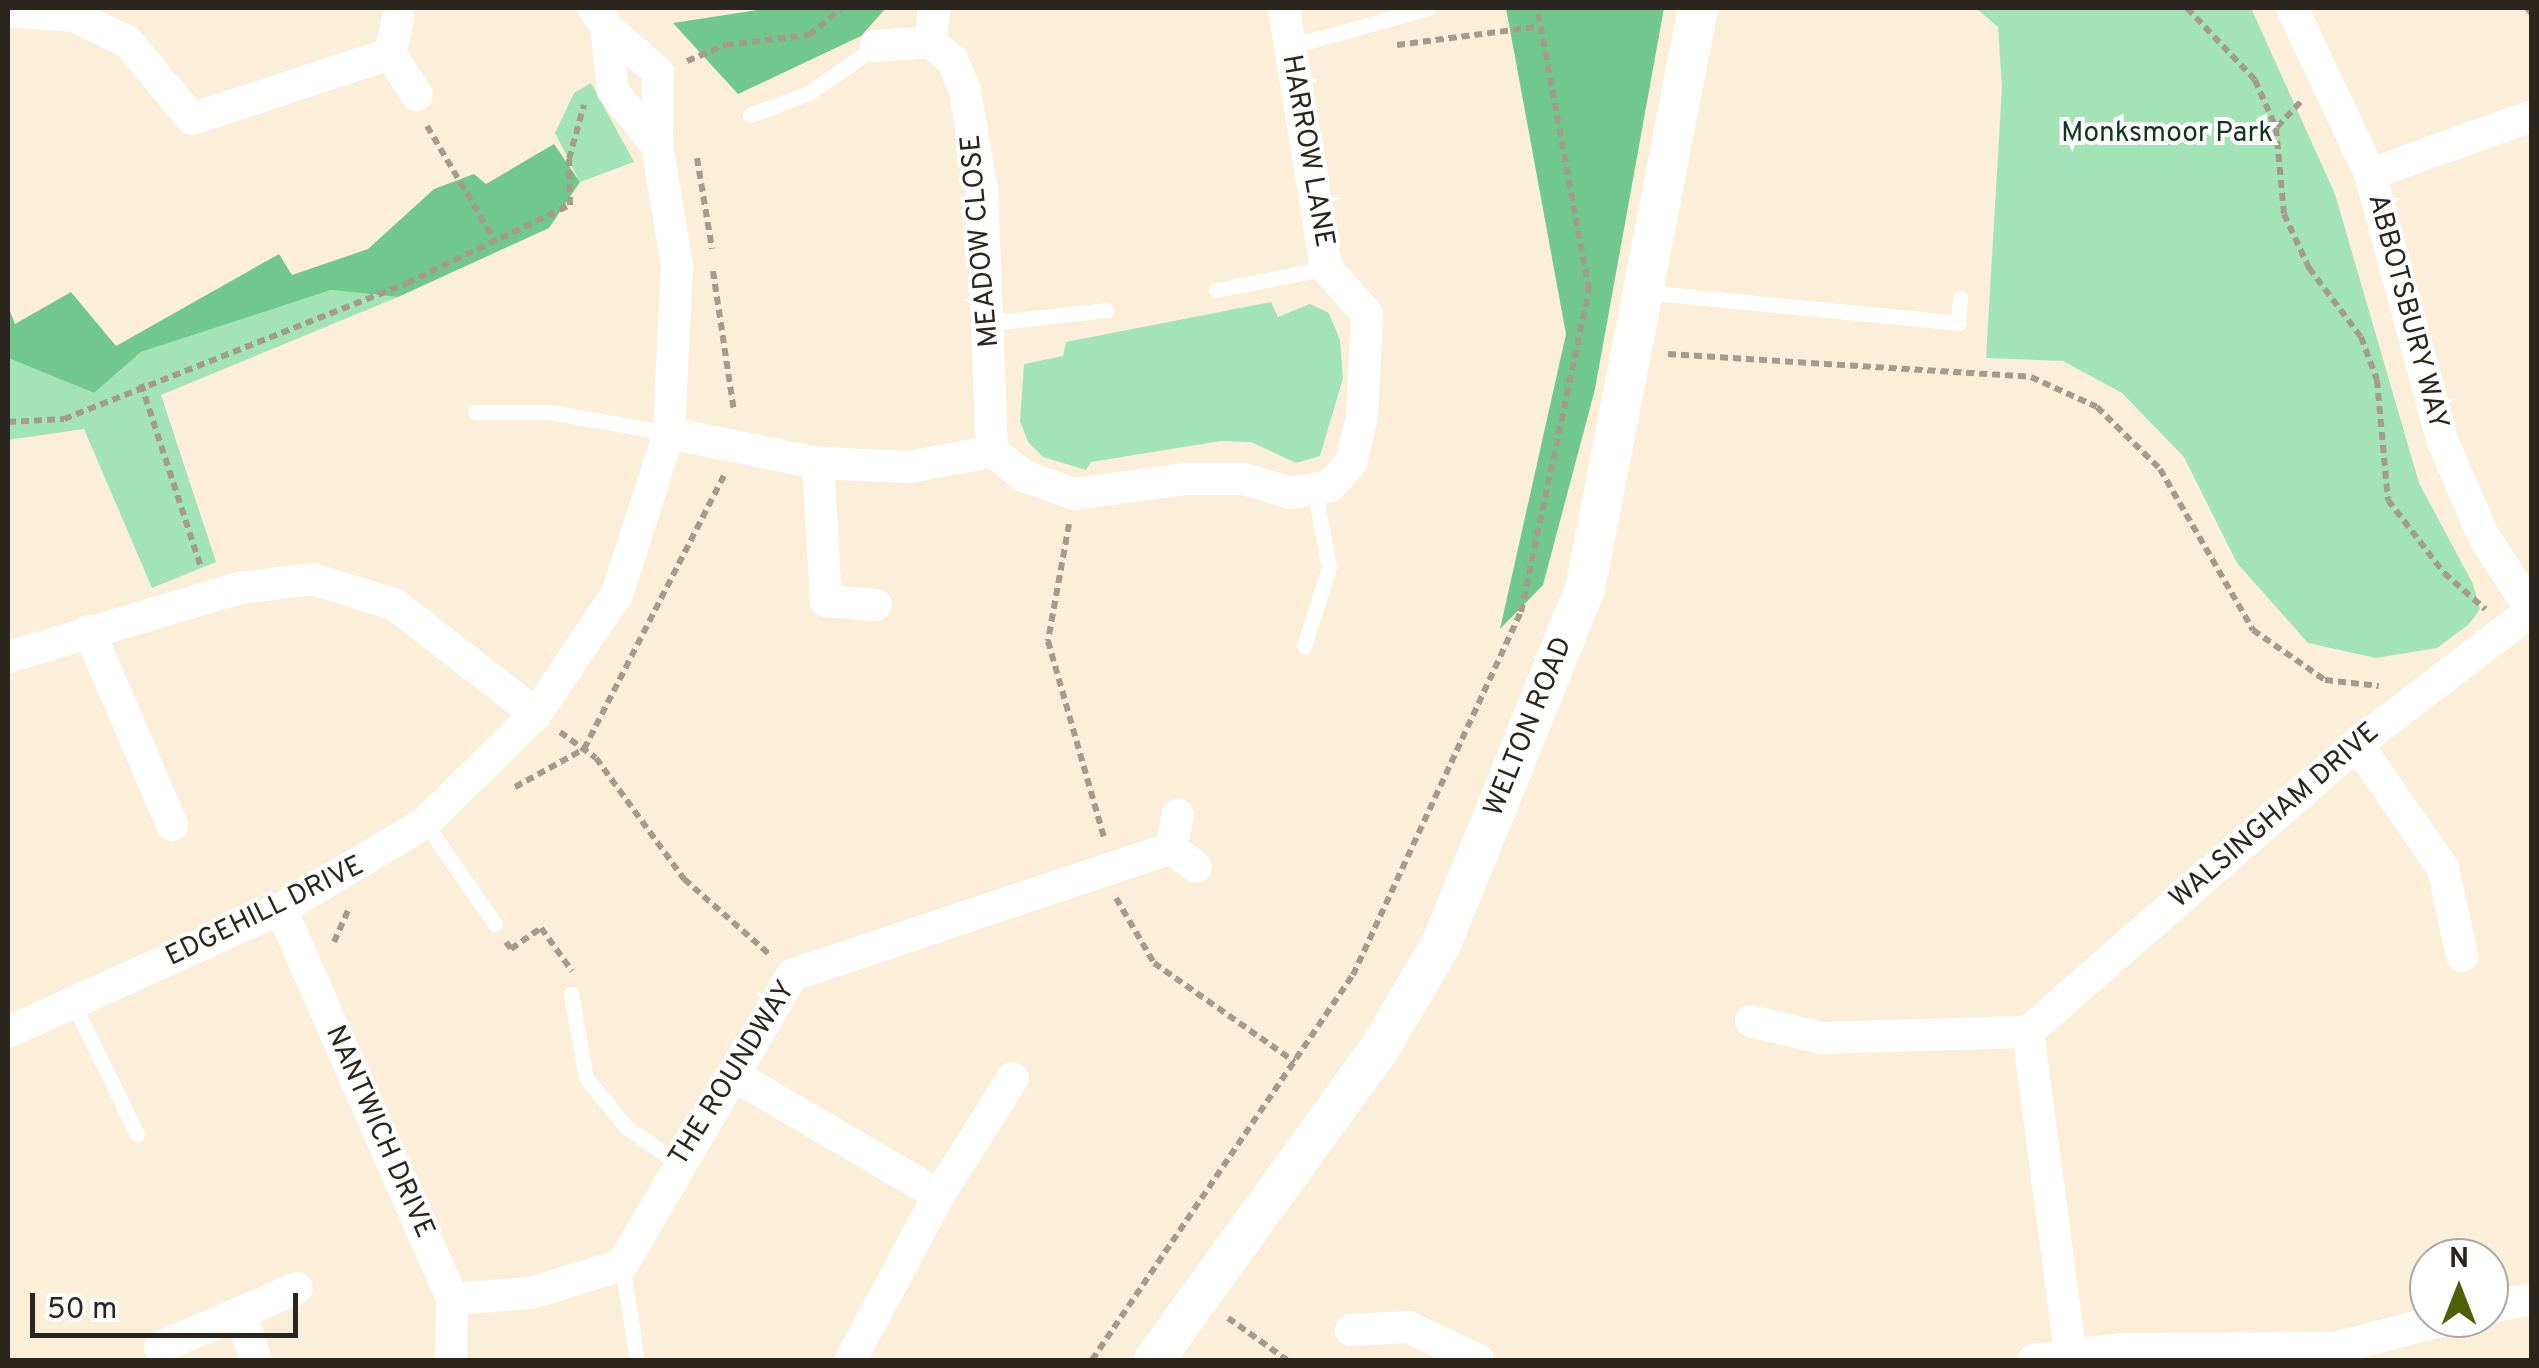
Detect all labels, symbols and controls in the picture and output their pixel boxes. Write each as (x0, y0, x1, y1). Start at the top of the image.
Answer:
street label: HARROW LANE (1273, 52, 1341, 250)
park label: Monksmoor Park (2061, 117, 2273, 151)
street label: MEADOW CLOSE (955, 133, 1007, 349)
street label: ABBOTSBURY WAY (2359, 190, 2455, 434)
street label: WELTON ROAD (1478, 632, 1580, 822)
street label: WALSINGHAM DRIVE (2164, 716, 2386, 916)
street label: EDGEHILL DRIVE (160, 849, 370, 975)
street label: THE ROUNDWAY (663, 975, 803, 1173)
street label: NANTWICH DRIVE (317, 1021, 441, 1243)
north arrow (2409, 1238, 2509, 1338)
text: N (2449, 1242, 2469, 1278)
scale bar (35, 1273, 302, 1335)
text: 50 m (47, 1292, 117, 1329)

